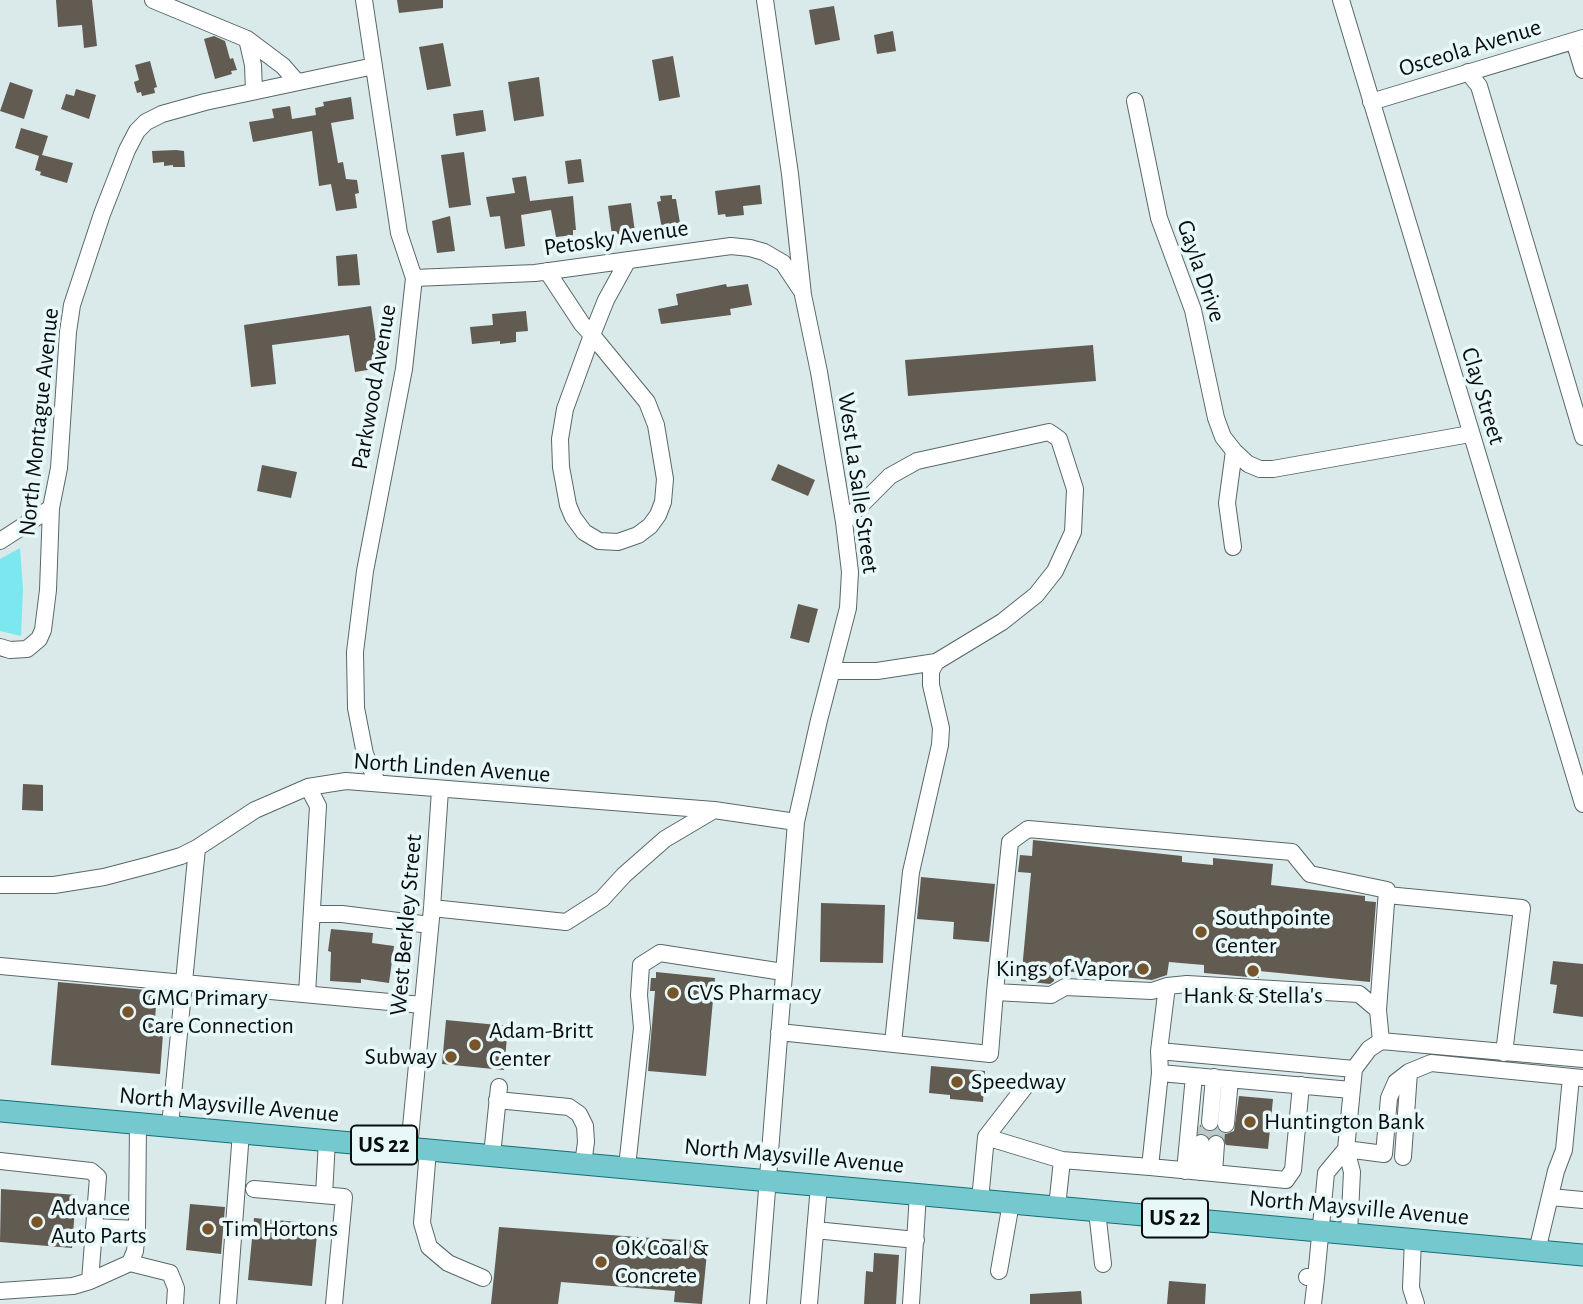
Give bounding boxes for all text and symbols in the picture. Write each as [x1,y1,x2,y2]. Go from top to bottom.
street label: Osceola Avenue [1395,13,1545,83]
street label: Petosky Avenue [542,214,690,262]
street label: Gayla Drive [1170,216,1232,326]
street label: Parkwood Avenue [345,302,403,472]
street label: North Montague Avenue [13,306,65,538]
street label: Clay Street [1455,344,1511,448]
street label: West La Salle Street [831,391,885,575]
street label: North Linden Avenue [353,747,551,789]
street label: West Berkley Street [384,833,428,1017]
place label: Southpointe Center [1215,904,1331,960]
marker: Southpointe Center [1193,924,1209,940]
place label: Kings of Vapor [996,955,1129,983]
marker: Kings of Vapor [1135,961,1151,977]
marker: Hank & Stella's [1245,963,1261,979]
place label: CVS Pharmacy [687,979,821,1007]
place label: Hank & Stella's [1183,982,1323,1010]
place label: GMG Primary Care Connection [142,984,294,1040]
marker: CVS Pharmacy [665,985,681,1001]
marker: GMG Primary Care Connection [120,1004,136,1020]
place label: Adam-Britt Center [489,1017,593,1073]
marker: Adam-Britt Center [467,1037,483,1053]
place label: Subway [365,1043,437,1071]
marker: Subway [443,1049,459,1065]
place label: Speedway [971,1068,1066,1096]
marker: Speedway [949,1074,965,1090]
street label: North Maysville Avenue [118,1081,340,1129]
place label: Huntington Bank [1264,1108,1424,1136]
marker: Huntington Bank [1242,1114,1258,1130]
road number: US 22 [351,1126,417,1164]
street label: North Maysville Avenue [683,1132,905,1180]
street label: North Maysville Avenue [1248,1184,1470,1232]
place label: Advance Auto Parts [51,1194,147,1250]
road number: US 22 [1142,1198,1208,1238]
marker: Advance Auto Parts [29,1214,45,1230]
place label: Tim Hortons [222,1215,338,1243]
marker: Tim Hortons [200,1221,216,1237]
place label: OK Coal & Concrete [615,1234,709,1290]
marker: OK Coal & Concrete [593,1254,609,1270]

